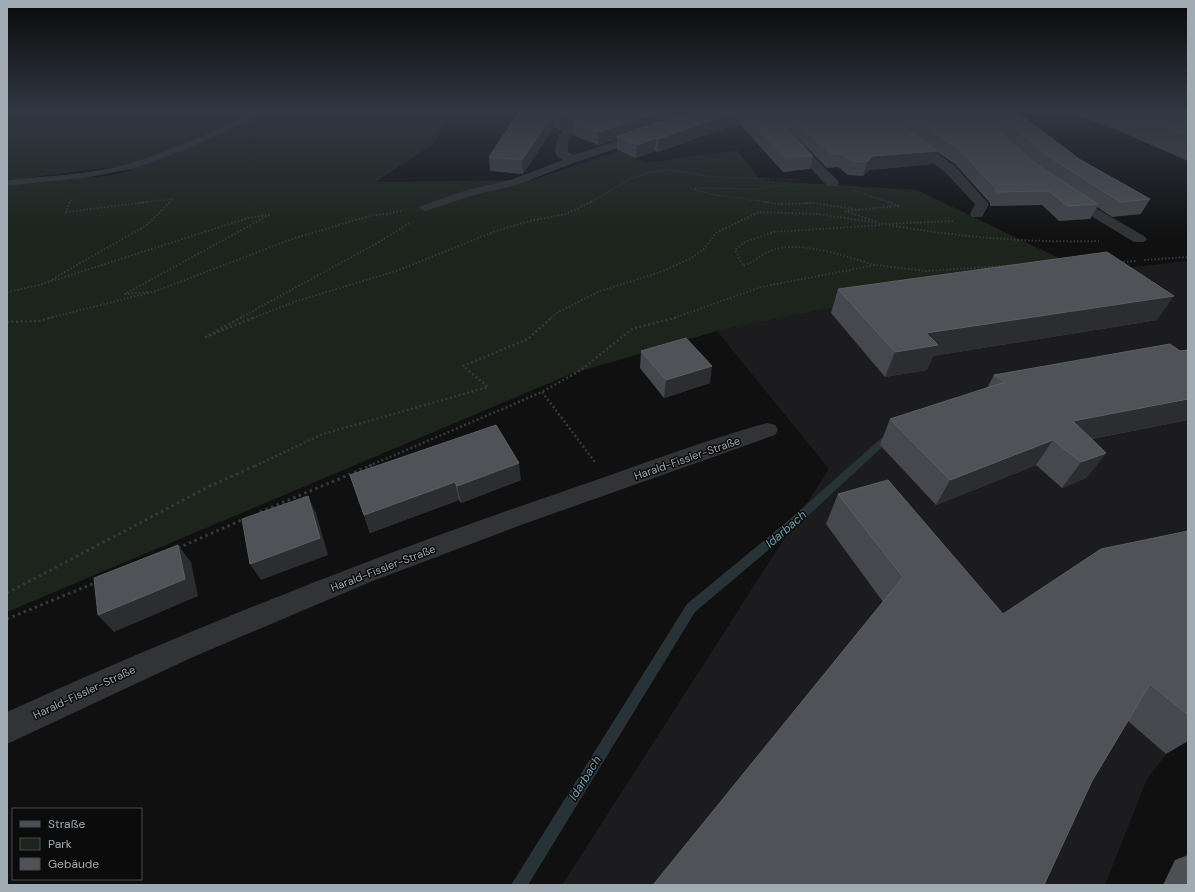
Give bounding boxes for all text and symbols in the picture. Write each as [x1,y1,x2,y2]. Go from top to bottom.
street label: Harald-Fissler-Straße [632,433,742,483]
water label: Idarbach [762,507,810,551]
street label: Harald-Fissler-Straße [329,542,437,594]
street label: Harald-Fissler-Straße [31,662,137,722]
water label: Idarbach [565,753,605,803]
legend [12,808,142,880]
text: Straße [48,816,85,832]
text: Park [48,836,72,852]
text: Gebäude [48,856,99,872]

